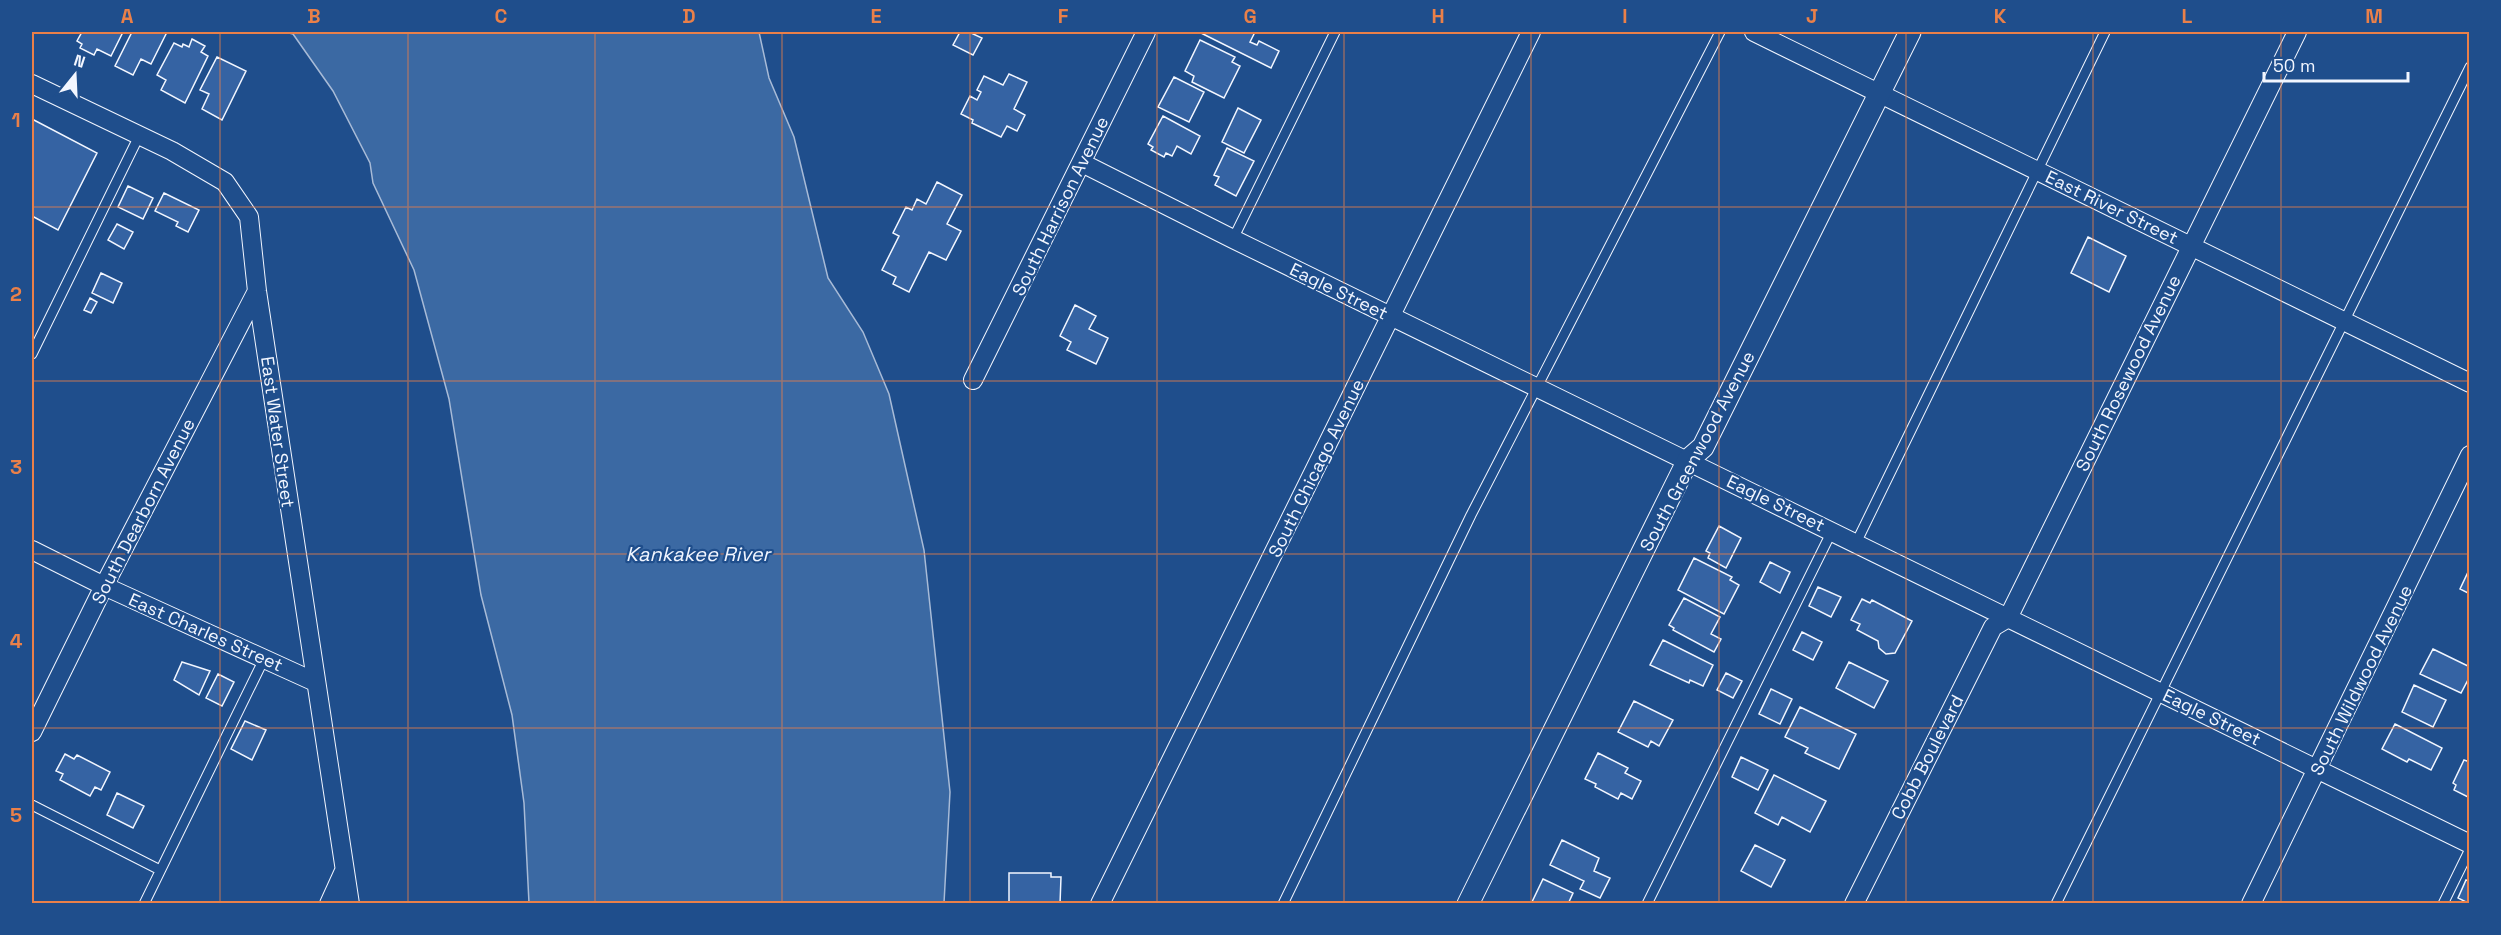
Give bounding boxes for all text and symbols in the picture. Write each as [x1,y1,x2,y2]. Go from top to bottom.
text: A [121,3,134,29]
text: B [307,3,321,29]
text: C [495,3,508,29]
text: D [682,3,696,29]
text: E [870,3,882,29]
text: F [1058,3,1069,29]
text: G [1243,3,1257,29]
text: H [1431,3,1445,29]
text: I [1622,3,1628,29]
text: J [1806,3,1818,29]
text: K [1994,3,2007,29]
text: L [2182,3,2193,29]
text: M [2365,3,2383,29]
north arrow [45,45,105,105]
scale bar [2264,45,2408,83]
text: N [71,50,88,73]
text: 50 m [2273,54,2315,77]
text: 1 [11,107,21,133]
street label: South Harrison Avenue [1007,112,1113,300]
street label: East River Street [2042,165,2182,249]
street label: Eagle Street [1286,257,1392,325]
street label: South Rosewood Avenue [2070,271,2186,475]
text: 2 [10,281,22,307]
street label: South Greenwood Avenue [1634,347,1760,555]
street label: East Water Street [256,355,300,509]
street label: South Chicago Avenue [1263,375,1369,561]
street label: South Dearborn Avenue [86,414,200,608]
text: 3 [10,454,22,480]
street label: Eagle Street [1723,469,1829,537]
water label: Kankakee River [626,541,773,567]
street label: South Wildwood Avenue [2305,581,2417,779]
street label: East Charles Street [125,588,287,676]
text: 4 [10,628,23,654]
street label: Eagle Street [2159,683,2265,751]
street label: Cobb Boulevard [1886,691,1968,823]
text: 5 [10,802,22,828]

